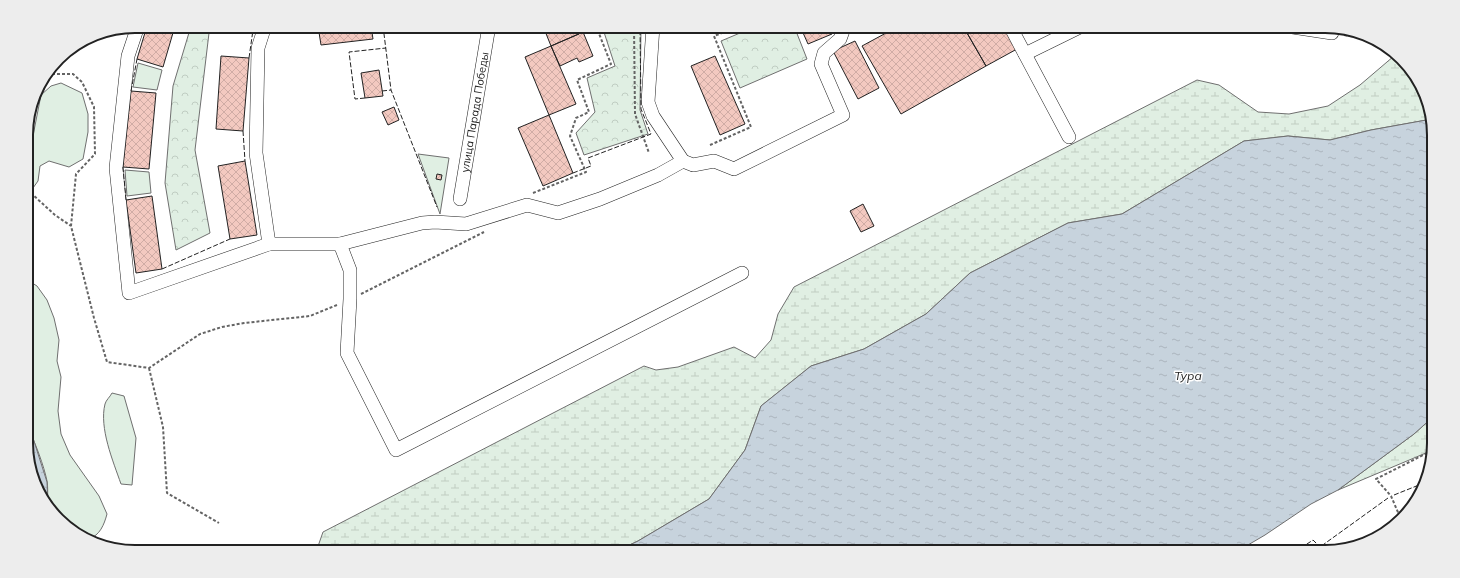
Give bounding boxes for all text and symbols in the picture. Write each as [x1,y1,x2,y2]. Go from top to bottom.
street label: улица Парада Победы [458,51,492,174]
water label: Тура [1174,368,1202,383]

